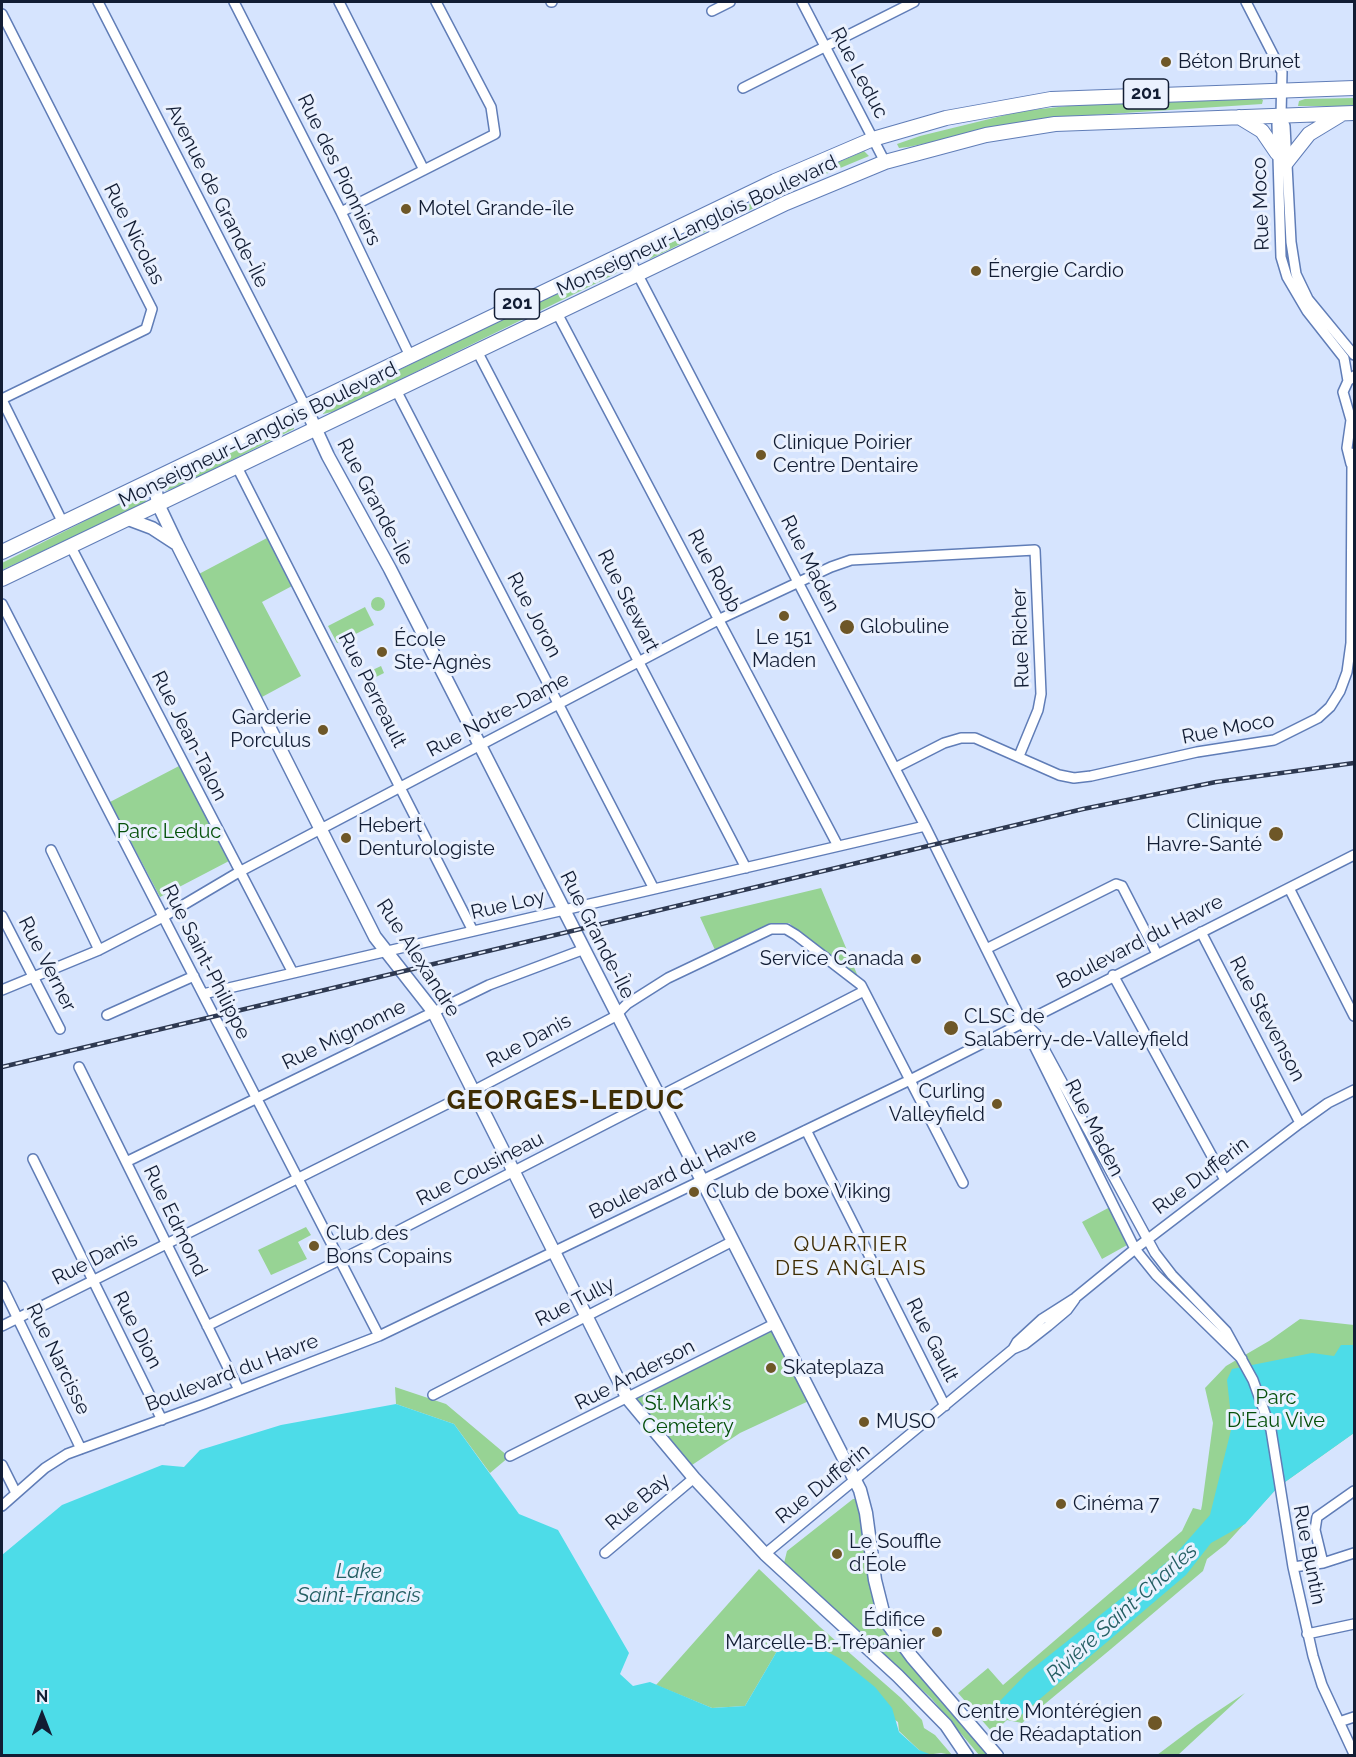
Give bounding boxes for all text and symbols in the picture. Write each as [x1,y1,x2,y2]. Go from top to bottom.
street label: Rue Leduc [825,23,893,123]
place label: Béton Brunet [1178,50,1300,74]
marker: Béton Brunet [1159,55,1173,69]
road number: 201 [1124,79,1168,109]
street label: Rue des Pionniers [292,90,386,250]
street label: Avenue de Grande-Île [160,100,274,292]
street label: Monseigneur-Langlois Boulevard [553,150,841,302]
street label: Rue Moco [1247,157,1275,251]
street label: Rue Nicolas [98,179,170,289]
place label: Motel Grande-île [418,197,574,221]
marker: Motel Grande-île [399,202,413,216]
place label: Énergie Cardio [988,259,1124,283]
marker: Énergie Cardio [969,264,983,278]
road number: 201 [494,289,540,319]
street label: Monseigneur-Langlois Boulevard [115,357,401,513]
place label: Clinique Poirier Centre Dentaire [773,431,918,478]
street label: Rue Grande-Île [331,434,419,570]
marker: Clinique Poirier Centre Dentaire [754,448,768,462]
street label: Rue Maden [775,511,845,617]
street label: Rue Robb [682,525,746,617]
street label: Rue Stewart [592,546,664,656]
street label: Rue Joron [502,568,566,662]
street label: Rue Richer [1007,587,1035,689]
marker: Le 151 Maden [777,609,791,623]
place label: Globuline [860,615,949,639]
marker: Globuline [838,618,856,636]
place label: Le 151 Maden [752,626,816,673]
street label: Rue Perreault [333,628,411,752]
place label: École Ste-Agnès [394,628,491,675]
marker: École Ste-Agnès [375,645,389,659]
street label: Rue Jean-Talon [146,667,232,805]
street label: Rue Notre-Dame [423,667,573,763]
place label: Garderie Porculus [230,706,311,753]
street label: Rue Moco [1180,708,1276,750]
marker: Garderie Porculus [316,723,330,737]
place label: Clinique Havre-Santé [1146,810,1262,857]
place label: Hebert Denturologiste [358,814,495,861]
park label: Parc Leduc [117,820,221,844]
marker: Clinique Havre-Santé [1267,825,1285,843]
marker: Hebert Denturologiste [339,831,353,845]
street label: Rue Grande-Île [554,867,640,1003]
street label: Rue Saint-Philippe [157,881,255,1043]
street label: Rue Loy [469,885,547,925]
street label: Boulevard du Havre [1053,890,1227,994]
street label: Rue Alexandre [371,895,465,1021]
street label: Rue Verner [13,913,81,1015]
place label: Service Canada [760,947,904,971]
marker: Service Canada [909,952,923,966]
street label: Rue Stevenson [1224,952,1310,1086]
street label: Rue Mignonne [278,995,410,1075]
place label: CLSC de Salaberry-de-Valleyfield [964,1005,1189,1052]
street label: Rue Danis [483,1009,575,1073]
marker: CLSC de Salaberry-de-Valleyfield [942,1019,960,1037]
street label: Rue Maden [1059,1075,1129,1181]
place label: Curling Valleyfield [889,1080,985,1127]
district label: GEORGES-LEDUC [447,1085,685,1117]
marker: Curling Valleyfield [990,1097,1004,1111]
street label: Boulevard du Havre [585,1123,761,1225]
street label: Rue Cousineau [412,1127,548,1211]
street label: Rue Dufferin [1148,1132,1254,1220]
street label: Rue Edmond [138,1162,212,1280]
place label: Club de boxe Viking [706,1180,891,1204]
marker: Club de boxe Viking [687,1185,701,1199]
place label: Club des Bons Copains [326,1222,452,1269]
street label: Rue Danis [48,1227,142,1291]
district label: QUARTIER DES ANGLAIS [775,1232,927,1282]
marker: Club des Bons Copains [307,1239,321,1253]
street label: Rue Tully [531,1272,619,1332]
street label: Rue Dion [107,1287,167,1373]
street label: Rue Gault [901,1294,963,1386]
street label: Rue Narcisse [21,1299,95,1419]
street label: Boulevard du Havre [142,1329,322,1417]
street label: Rue Anderson [571,1335,699,1415]
place label: Skateplaza [783,1356,884,1380]
marker: Skateplaza [764,1361,778,1375]
park label: Parc D'Eau Vive [1227,1386,1325,1433]
park label: St. Mark's Cemetery [642,1392,734,1439]
place label: MUSO [876,1410,936,1434]
marker: MUSO [857,1415,871,1429]
street label: Rue Dufferin [771,1439,875,1529]
street label: Rue Bay [601,1468,675,1536]
place label: Cinéma 7 [1073,1492,1160,1516]
marker: Cinéma 7 [1054,1497,1068,1511]
street label: Rue Buntin [1288,1503,1330,1607]
place label: Le Souffle d'Éole [849,1530,941,1577]
water label: Rivière Saint-Charles [1041,1538,1203,1688]
marker: Le Souffle d'Éole [830,1547,844,1561]
water label: Lake Saint-Francis [297,1559,421,1609]
place label: Édifice Marcelle-B.-Trépanier [725,1608,925,1655]
marker: Édifice Marcelle-B.-Trépanier [930,1625,944,1639]
north arrow [12,1685,72,1745]
text: N [36,1687,48,1706]
place label: Centre Montérégien de Réadaptation [957,1700,1142,1747]
marker: Centre Montérégien de Réadaptation [1146,1714,1164,1732]

